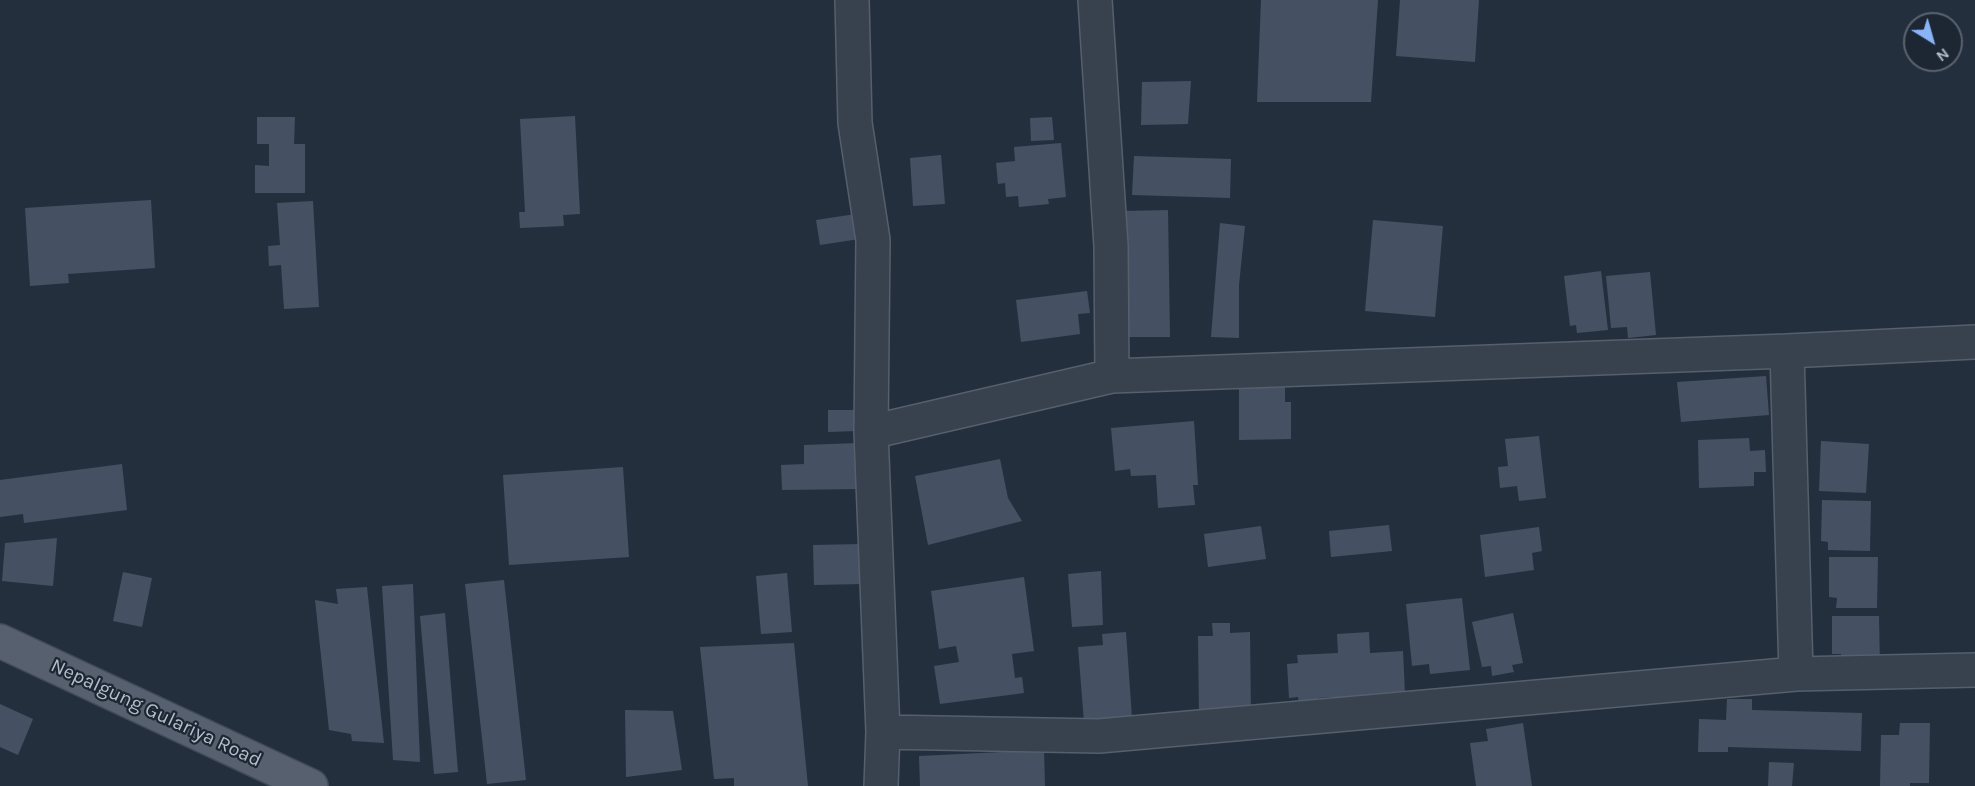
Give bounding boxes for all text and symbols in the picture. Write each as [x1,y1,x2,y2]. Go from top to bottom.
north arrow [1903,12,1963,72]
text: N [1933,44,1953,66]
street label: Nepalgung Gulariya Road [47,654,265,772]

